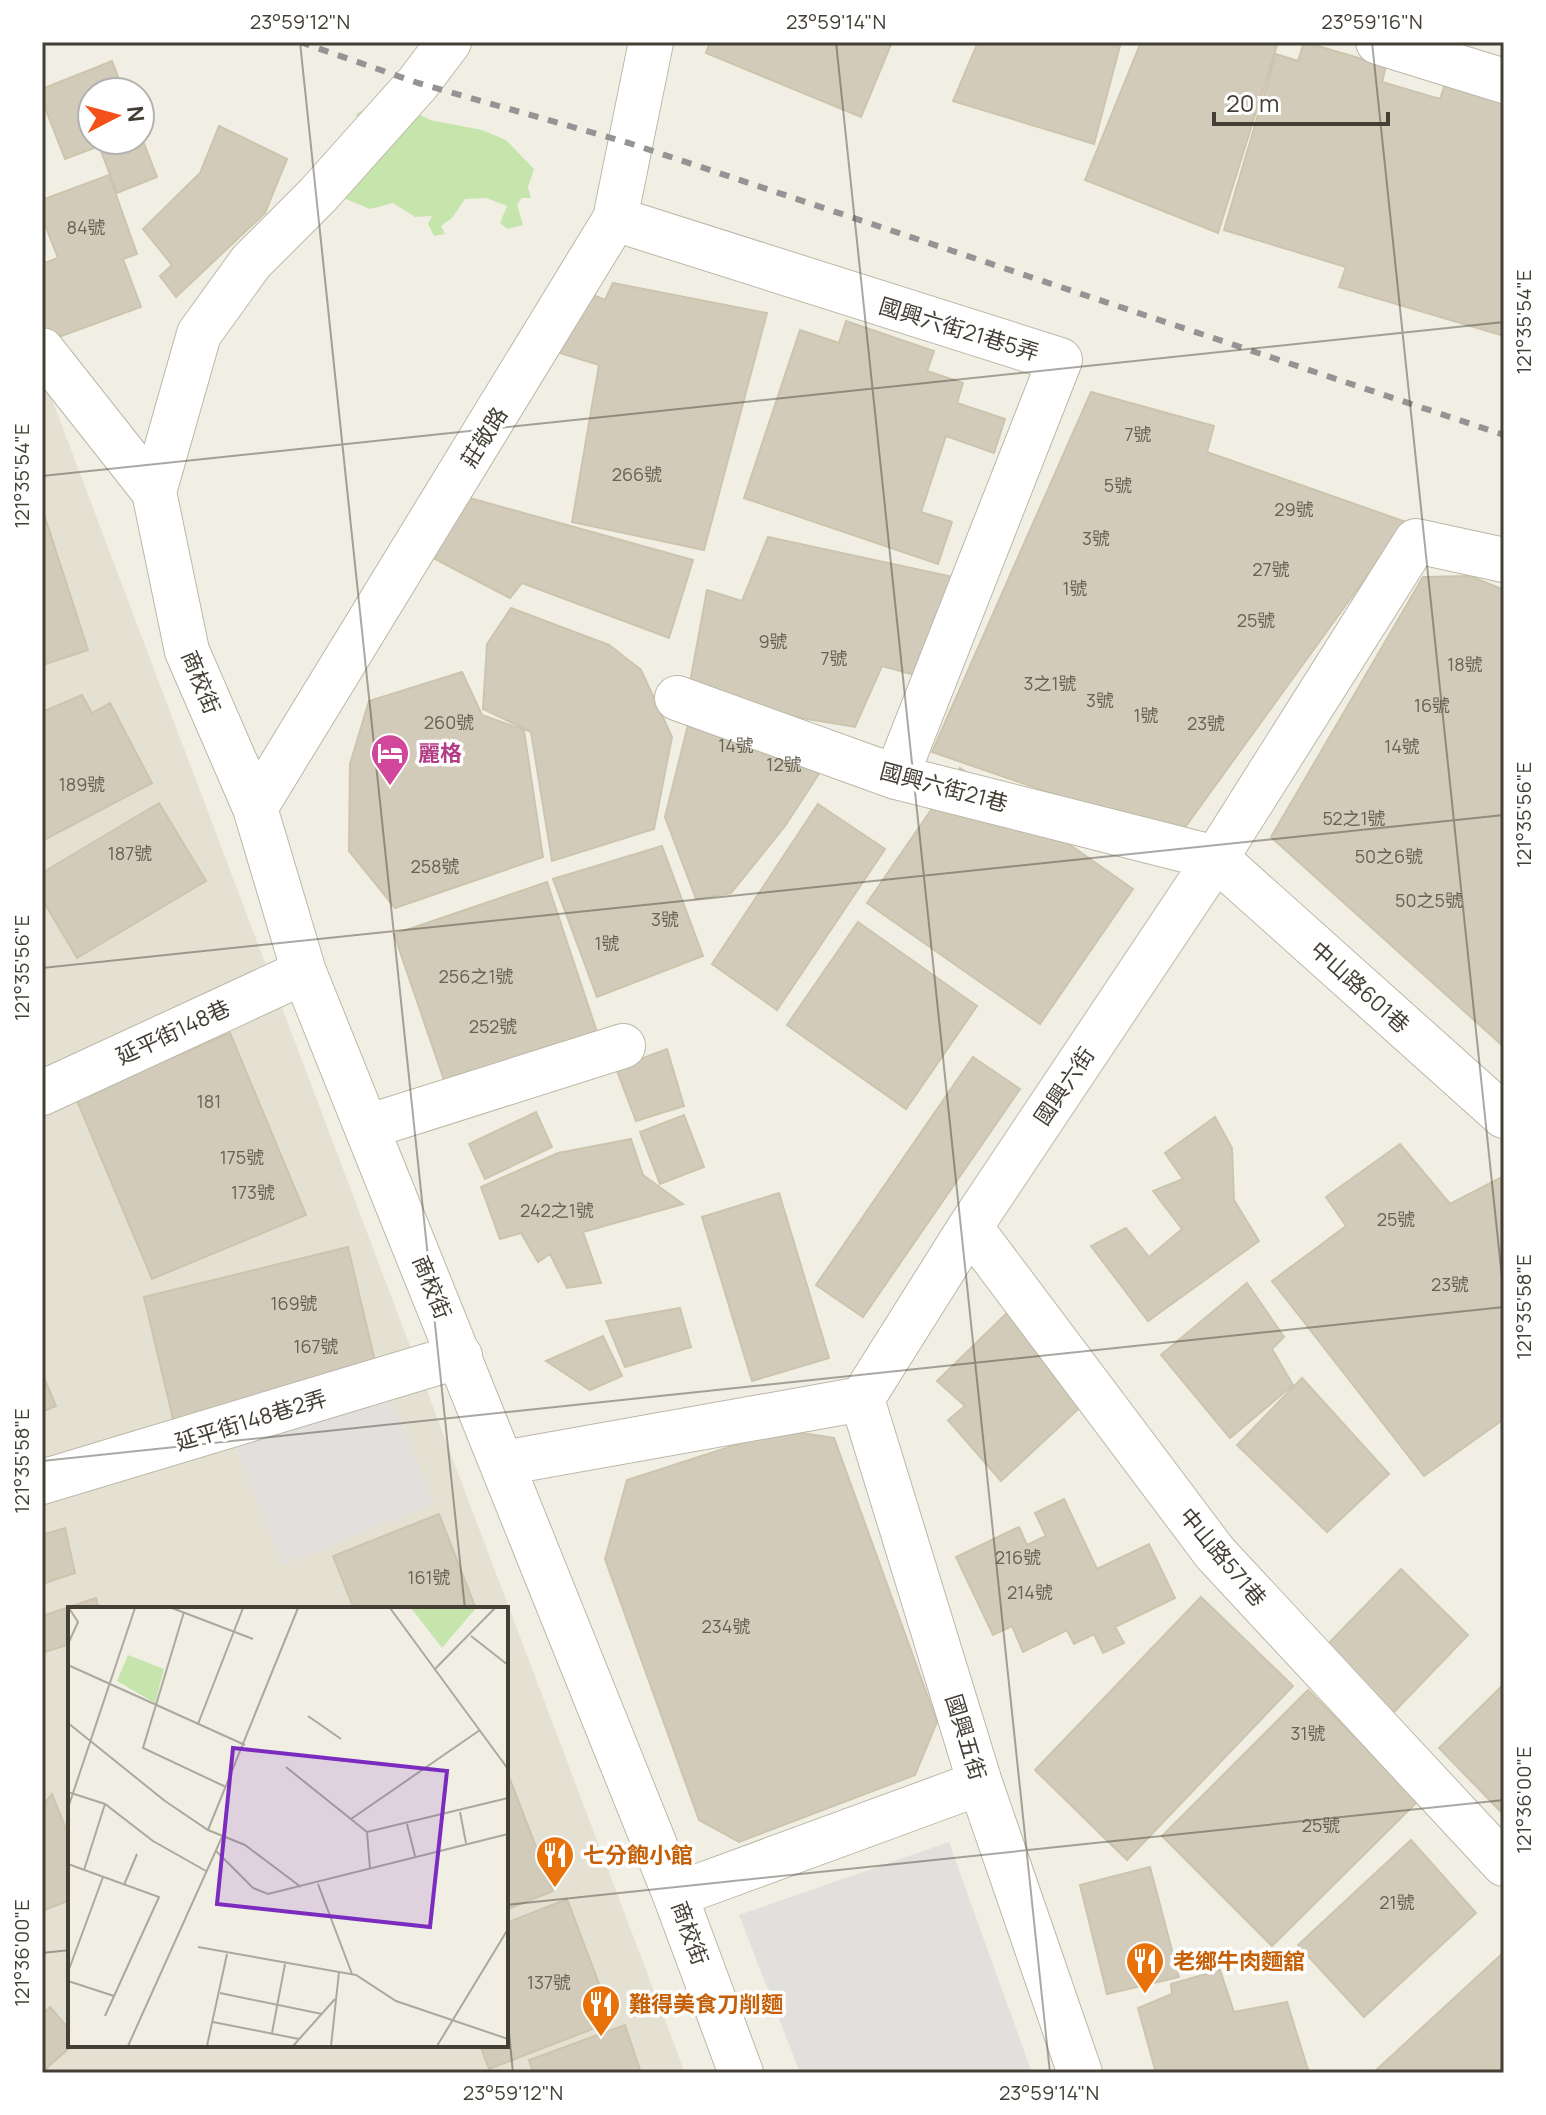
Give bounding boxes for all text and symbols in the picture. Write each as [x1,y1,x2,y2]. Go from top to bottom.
text: 23°59'12"N [250,8,350,35]
text: 23°59'14"N [786,8,886,35]
text: 23°59'16"N [1321,8,1423,35]
north arrow [76,76,156,156]
scale bar [1214,76,1388,126]
text: 20 m [1226,86,1279,119]
text: N [120,104,152,123]
house number: 84號 [66,215,106,239]
text: 121°35'54"E [1510,270,1537,374]
street label: 國興六街21巷5弄 [875,290,1043,368]
street label: 莊敬路 [454,401,514,473]
house number: 7號 [1124,422,1152,446]
text: 121°35'54"E [8,424,35,528]
house number: 266號 [612,462,662,486]
house number: 5號 [1104,473,1132,497]
house number: 29號 [1274,497,1314,521]
house number: 3號 [1082,526,1110,550]
house number: 27號 [1252,557,1290,581]
house number: 1號 [1062,576,1088,600]
house number: 25號 [1237,608,1275,632]
house number: 9號 [758,629,788,653]
street label: 商校街 [175,646,227,718]
house number: 7號 [820,646,848,670]
house number: 18號 [1447,652,1483,676]
house number: 3之1號 [1024,671,1076,695]
house number: 3號 [1086,688,1114,712]
house number: 16號 [1414,693,1450,717]
house number: 1號 [1133,703,1159,727]
house number: 260號 [424,710,474,734]
house number: 23號 [1187,711,1225,735]
hotel icon: 麗格 [369,732,411,787]
house number: 14號 [718,733,754,757]
house number: 14號 [1384,734,1420,758]
place label: 麗格 [418,738,462,768]
house number: 12號 [766,752,802,776]
street label: 國興六街21巷 [877,756,1011,818]
text: 121°35'56"E [1510,762,1537,868]
house number: 189號 [59,772,105,796]
house number: 52之1號 [1322,806,1386,830]
house number: 187號 [108,841,152,865]
house number: 50之6號 [1355,844,1423,868]
house number: 258號 [410,854,460,878]
house number: 50之5號 [1395,888,1463,912]
house number: 3號 [651,907,679,931]
text: 121°35'56"E [8,915,35,1021]
house number: 1號 [594,931,620,955]
street label: 中山路601巷 [1304,934,1416,1040]
house number: 256之1號 [439,964,513,988]
street label: 延平街148巷 [111,993,235,1071]
house number: 252號 [469,1014,517,1038]
street label: 國興六街 [1027,1041,1101,1131]
house number: 181 [197,1089,221,1113]
house number: 175號 [220,1145,264,1169]
house number: 173號 [231,1180,275,1204]
house number: 242之1號 [520,1198,594,1222]
house number: 25號 [1377,1207,1415,1231]
street label: 商校街 [406,1251,458,1323]
text: 121°35'58"E [1510,1254,1537,1360]
house number: 23號 [1431,1272,1469,1296]
house number: 169號 [270,1291,318,1315]
house number: 167號 [293,1334,339,1358]
street label: 延平街148巷2弄 [172,1383,330,1457]
text: 121°35'58"E [8,1408,35,1514]
street label: 中山路571巷 [1173,1501,1273,1613]
house number: 216號 [995,1545,1041,1569]
house number: 161號 [408,1565,450,1589]
house number: 214號 [1007,1580,1053,1604]
inset map [68,1607,508,2047]
house number: 234號 [702,1614,750,1638]
street label: 國興五街 [939,1691,993,1783]
house number: 31號 [1291,1721,1325,1745]
text: 121°36'00"E [1510,1746,1537,1854]
house number: 25號 [1302,1813,1340,1837]
restaurant icon: 七分飽小館 [534,1834,576,1889]
place label: 七分飽小館 [583,1840,693,1870]
house number: 21號 [1379,1890,1415,1914]
street label: 商校街 [665,1897,715,1969]
text: 121°36'00"E [8,1899,35,2007]
restaurant icon: 老鄉牛肉麵舘 [1124,1940,1166,1995]
place label: 老鄉牛肉麵舘 [1173,1946,1305,1976]
house number: 137號 [527,1970,571,1994]
restaurant icon: 難得美食刀削麵 [580,1983,622,2038]
place label: 難得美食刀削麵 [629,1989,783,2019]
text: 23°59'12"N [463,2079,563,2106]
text: 23°59'14"N [999,2079,1099,2106]

